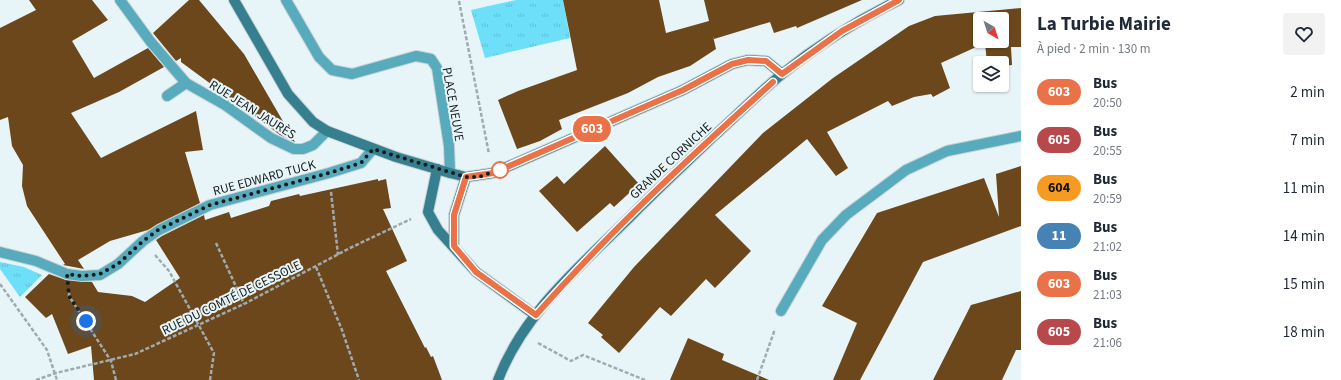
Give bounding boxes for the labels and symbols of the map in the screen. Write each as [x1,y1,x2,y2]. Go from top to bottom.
north arrow [973,12,1009,48]
street label: PLACE NEUVE [438,66,468,143]
street label: RUE JEAN JAURÈS [206,76,299,144]
line badge: 603 [569,116,615,142]
street label: GRANDE CORNICHE [626,118,716,203]
street label: RUE EDWARD TUCK [211,155,318,200]
unlabelled marker [491,161,509,179]
street label: RUE DU COMTÉ DE CESSOLE [159,256,304,340]
your location [76,311,96,331]

